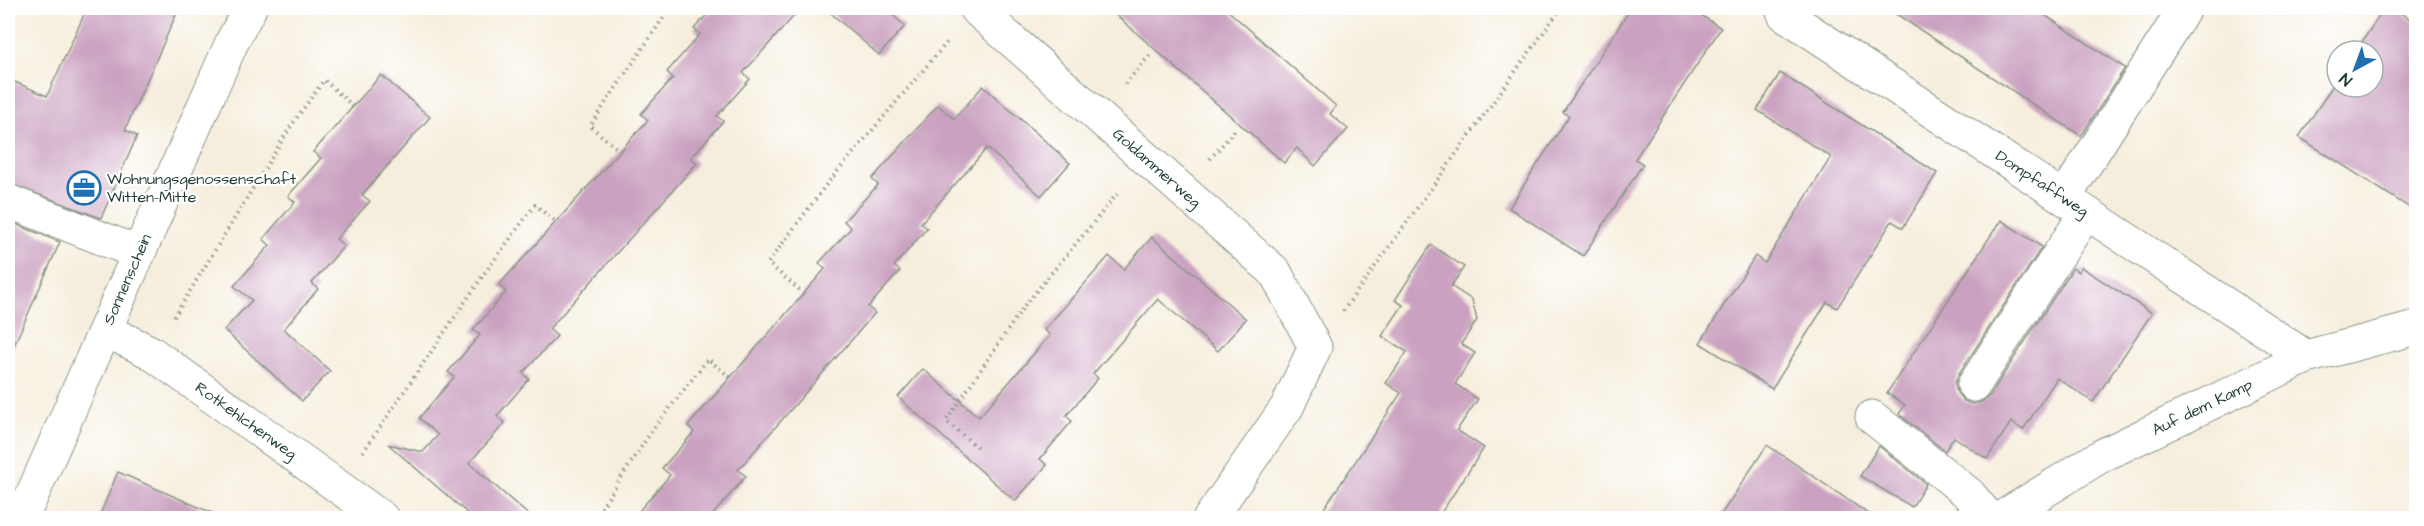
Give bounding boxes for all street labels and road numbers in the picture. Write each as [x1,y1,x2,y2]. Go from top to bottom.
street label: Goldammerweg [1108,123,1206,214]
street label: Dompfaffweg [1991,145,2093,223]
street label: Sonnenschein [98,230,157,328]
street label: Auf dem Kamp [2148,373,2256,441]
street label: Rotkehlchenweg [191,377,301,465]

